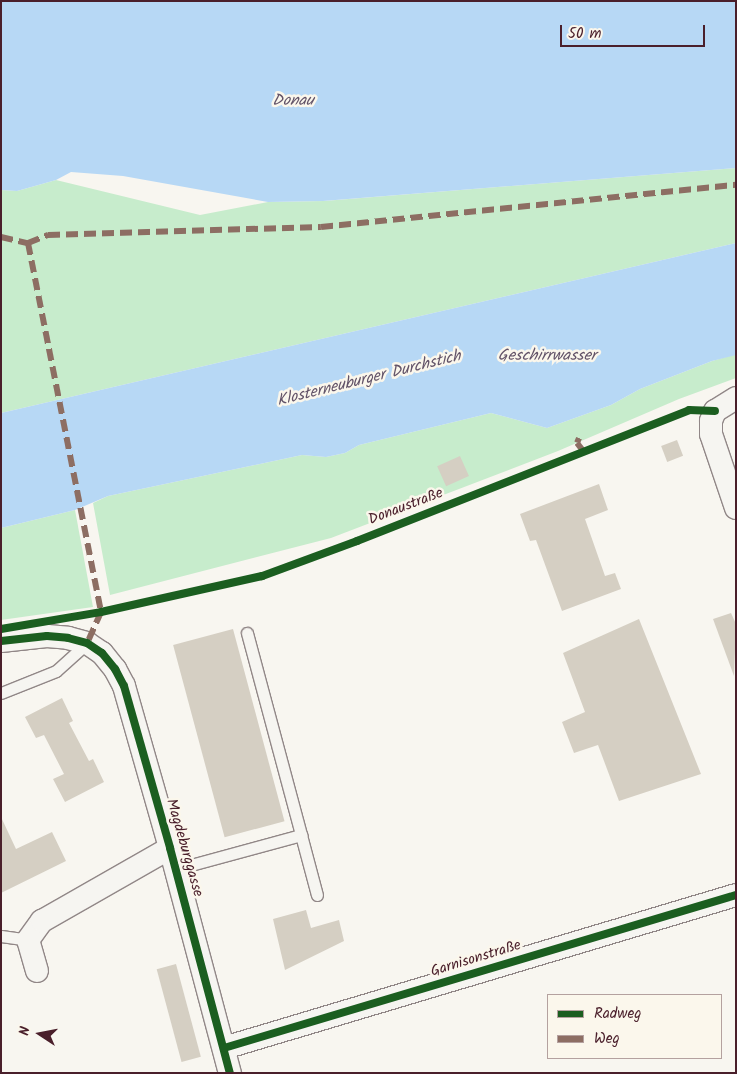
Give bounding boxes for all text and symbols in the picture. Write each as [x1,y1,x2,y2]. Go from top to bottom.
scale bar [562,15,707,47]
text: 50 m [568,22,602,46]
water label: Donau [272,91,314,111]
water label: Geschirrwasser [498,346,596,366]
water label: Klosterneuburger Durchstich [275,347,463,411]
street label: Donaustraße [366,485,446,529]
street label: Magdeburggasse [161,797,207,899]
street label: Garnisonstraße [429,937,523,981]
legend [547,994,722,1059]
text: Radweg [594,1002,641,1026]
north arrow [15,1009,65,1059]
text: N [14,1025,37,1038]
text: Weg [594,1027,620,1051]

